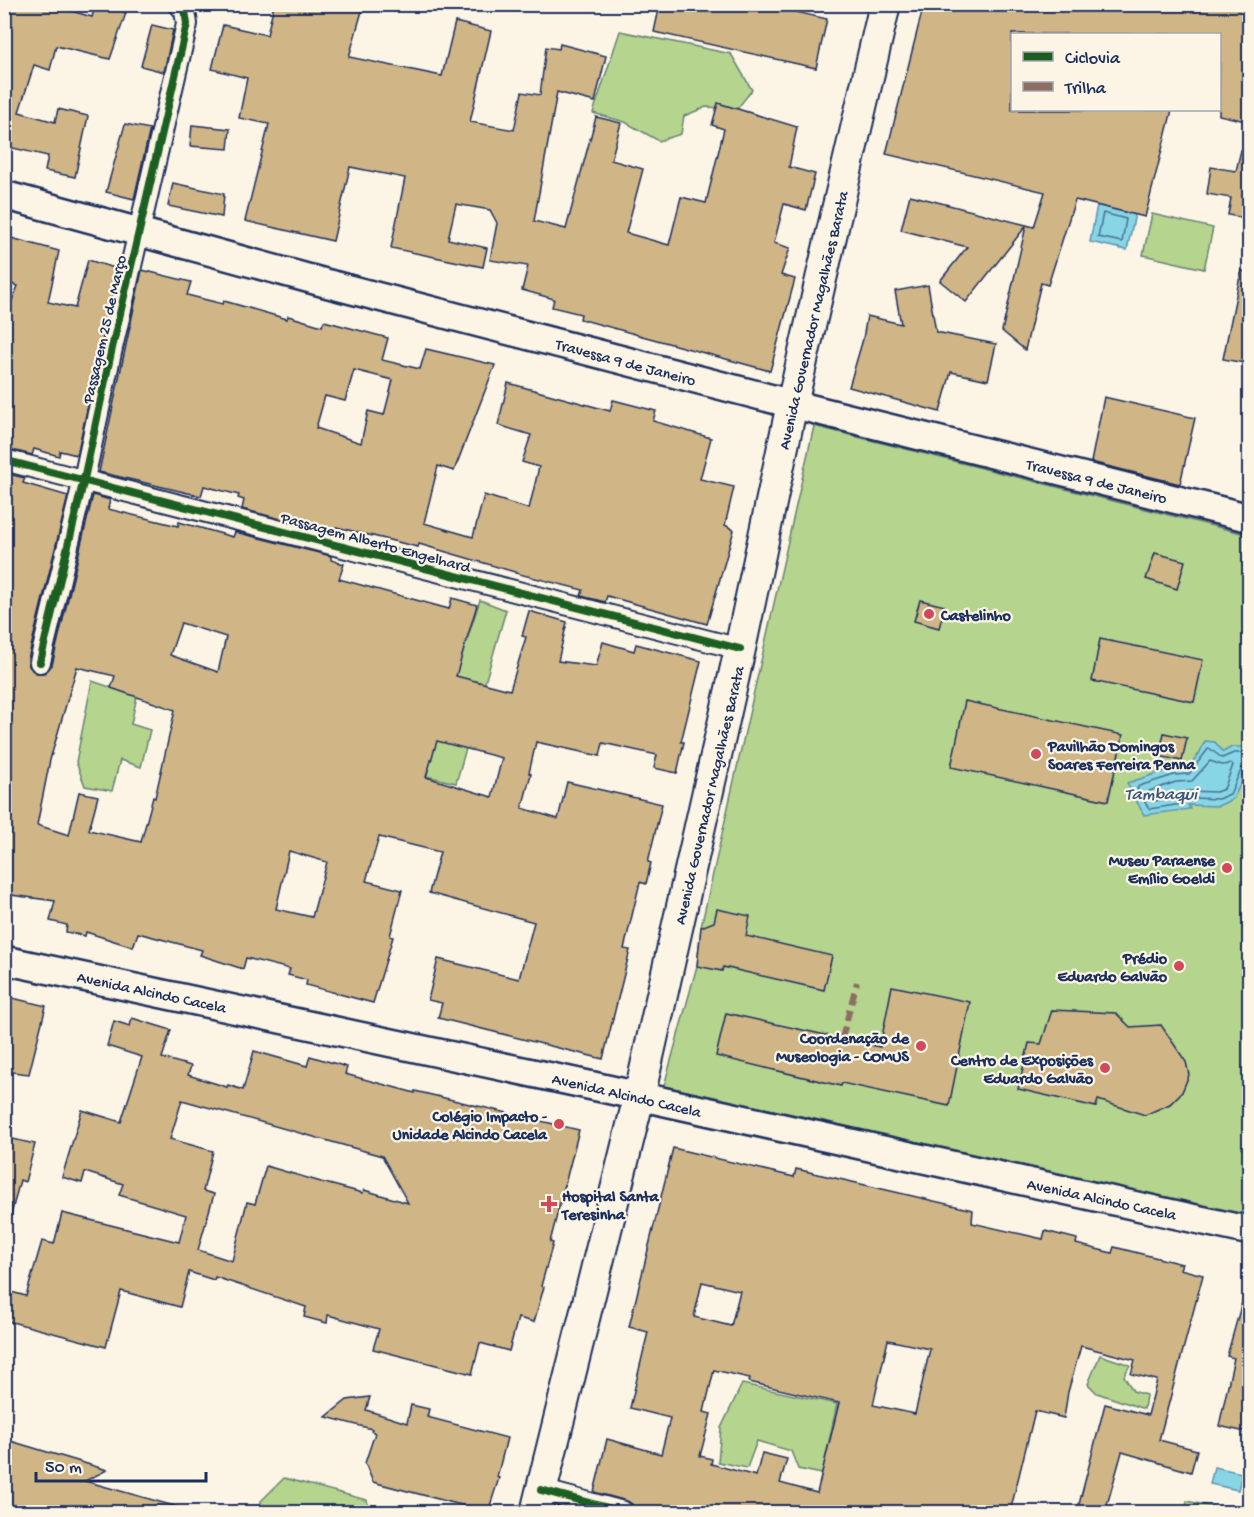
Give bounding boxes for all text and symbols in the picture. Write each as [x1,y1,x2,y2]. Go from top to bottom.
legend [1011,33,1221,111]
text: Ciclovia [1065,49,1121,70]
text: Trilha [1064,79,1107,100]
street label: Avenida Governador Magalhães Barata [776,189,855,452]
street label: Passagem 25 de Março [80,254,133,407]
street label: Travessa 9 de Janeiro [552,336,697,392]
street label: Travessa 9 de Janeiro [1023,456,1168,510]
street label: Passagem Alberto Engelhard [277,510,474,579]
marker: Castelinho [922,607,936,621]
place label: Castelinho [940,608,1011,627]
street label: Avenida Governador Magalhães Barata [672,664,751,927]
place label: Pavilhão Domingos Soares Ferreira Penna [1047,739,1196,776]
marker: Pavilhão Domingos Soares Ferreira Penna [1029,747,1043,761]
water label: Tambaqui [1125,785,1199,806]
place label: Museu Paraense Emílio Goeldi [1109,853,1216,890]
marker: Museu Paraense Emílio Goeldi [1220,861,1234,875]
place label: Prédio Eduardo Galvão [1057,951,1168,988]
marker: Prédio Eduardo Galvão [1172,959,1186,973]
street label: Avenida Alcindo Cacela [75,969,229,1020]
place label: Coordenação de Museologia - COMUS [776,1031,910,1068]
marker: Coordenação de Museologia - COMUS [914,1039,928,1053]
place label: Centro de Exposições Eduardo Galvão [950,1053,1094,1090]
marker: Centro de Exposições Eduardo Galvão [1098,1061,1112,1075]
street label: Avenida Alcindo Cacela [550,1071,704,1124]
place label: Colégio Impacto - Unidade Alcindo Cacela [392,1109,548,1146]
marker: Colégio Impacto - Unidade Alcindo Cacela [552,1117,566,1131]
street label: Avenida Alcindo Cacela [1025,1176,1179,1227]
place label: Hospital Santa Teresinha [560,1189,660,1226]
marker: Hospital Santa Teresinha [540,1195,558,1213]
scale bar [36,1445,206,1483]
text: 50 m [45,1458,82,1479]

